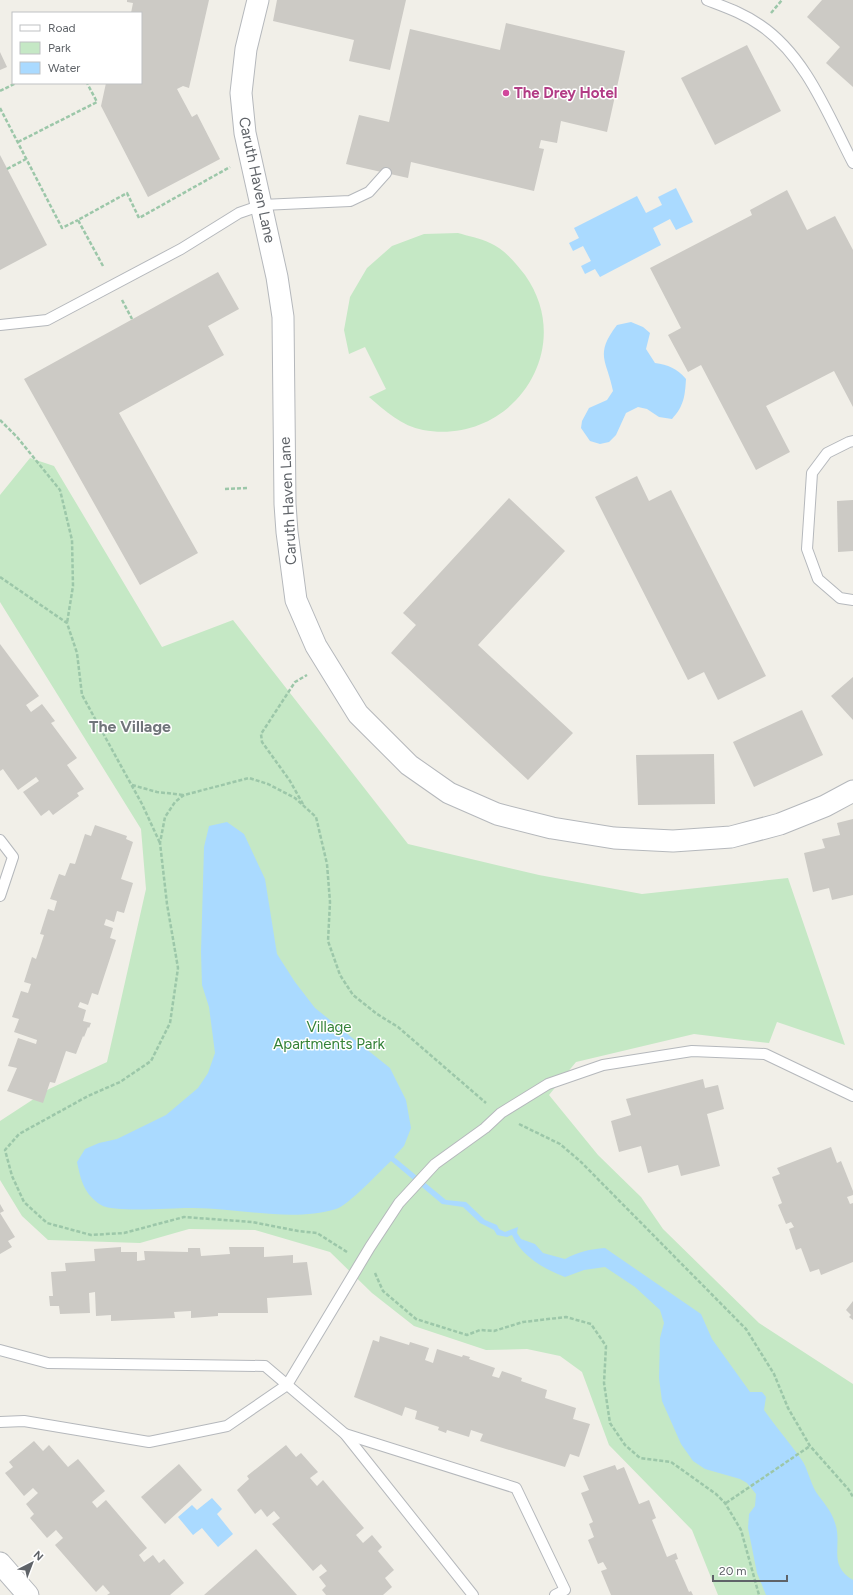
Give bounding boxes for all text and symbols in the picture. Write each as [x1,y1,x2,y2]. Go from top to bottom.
legend [12,12,142,84]
text: Road [48,21,76,35]
text: Park [48,41,71,55]
text: Water [48,61,80,75]
place label: The Drey Hotel [514,84,617,102]
marker: The Drey Hotel [501,88,511,98]
street label: Caruth Haven Lane [235,115,279,245]
street label: Caruth Haven Lane [276,436,300,566]
district label: The Village [89,717,171,736]
park label: Village Apartments Park [273,1018,386,1053]
north arrow [12,1543,52,1583]
text: N [31,1548,46,1564]
scale bar [713,1557,787,1583]
text: 20 m [719,1564,747,1578]

